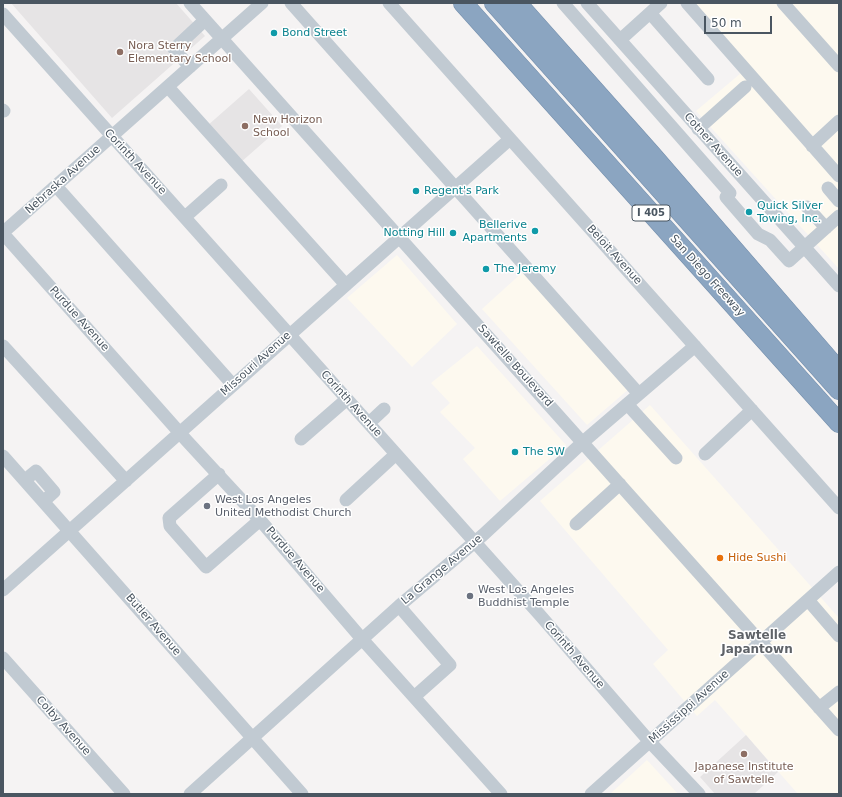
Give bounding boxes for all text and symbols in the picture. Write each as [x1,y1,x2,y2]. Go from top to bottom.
scale bar [706,8,774,34]
text: 50 m [711,16,742,30]
place label: Bond Street [282,26,347,40]
marker: Bond Street [269,28,279,38]
place label: Nora Sterry Elementary School [128,39,231,65]
marker: Nora Sterry Elementary School [115,47,125,57]
street label: Cotner Avenue [681,110,745,180]
place label: New Horizon School [253,113,323,139]
marker: New Horizon School [240,121,250,131]
street label: Corinth Avenue [101,127,169,197]
street label: Nebraska Avenue [23,143,103,217]
place label: Regent's Park [424,184,499,198]
marker: Regent's Park [411,186,421,196]
place label: Quick Silver Towing, Inc. [757,199,822,225]
road number: I 405 [632,205,670,221]
marker: Quick Silver Towing, Inc. [744,207,754,217]
place label: Bellerive Apartments [462,218,527,244]
street label: Beloit Avenue [584,222,644,288]
place label: Notting Hill [383,226,445,240]
marker: Bellerive Apartments [530,226,540,236]
marker: Notting Hill [448,228,458,238]
street label: San Diego Freeway [667,232,747,320]
place label: The Jeremy [494,262,556,276]
marker: The Jeremy [481,264,491,274]
street label: Purdue Avenue [46,284,112,354]
street label: Sawtelle Boulevard [475,322,555,410]
street label: Missouri Avenue [218,329,294,399]
street label: Corinth Avenue [318,368,384,440]
place label: The SW [523,445,565,459]
marker: The SW [510,447,520,457]
place label: West Los Angeles United Methodist Church [215,493,351,519]
marker: West Los Angeles United Methodist Church [202,501,212,511]
street label: Purdue Avenue [263,524,327,596]
street label: La Grange Avenue [399,532,485,608]
place label: Hide Sushi [728,551,786,565]
marker: Hide Sushi [715,553,725,563]
place label: West Los Angeles Buddhist Temple [478,583,574,609]
street label: Butler Avenue [123,591,183,659]
marker: West Los Angeles Buddhist Temple [465,591,475,601]
street label: Corinth Avenue [541,619,607,691]
district label: Sawtelle Japantown [721,629,793,657]
street label: Mississippi Avenue [646,668,732,746]
street label: Colby Avenue [33,694,93,758]
marker: Japanese Institute of Sawtelle [739,749,749,759]
place label: Japanese Institute of Sawtelle [694,760,794,786]

